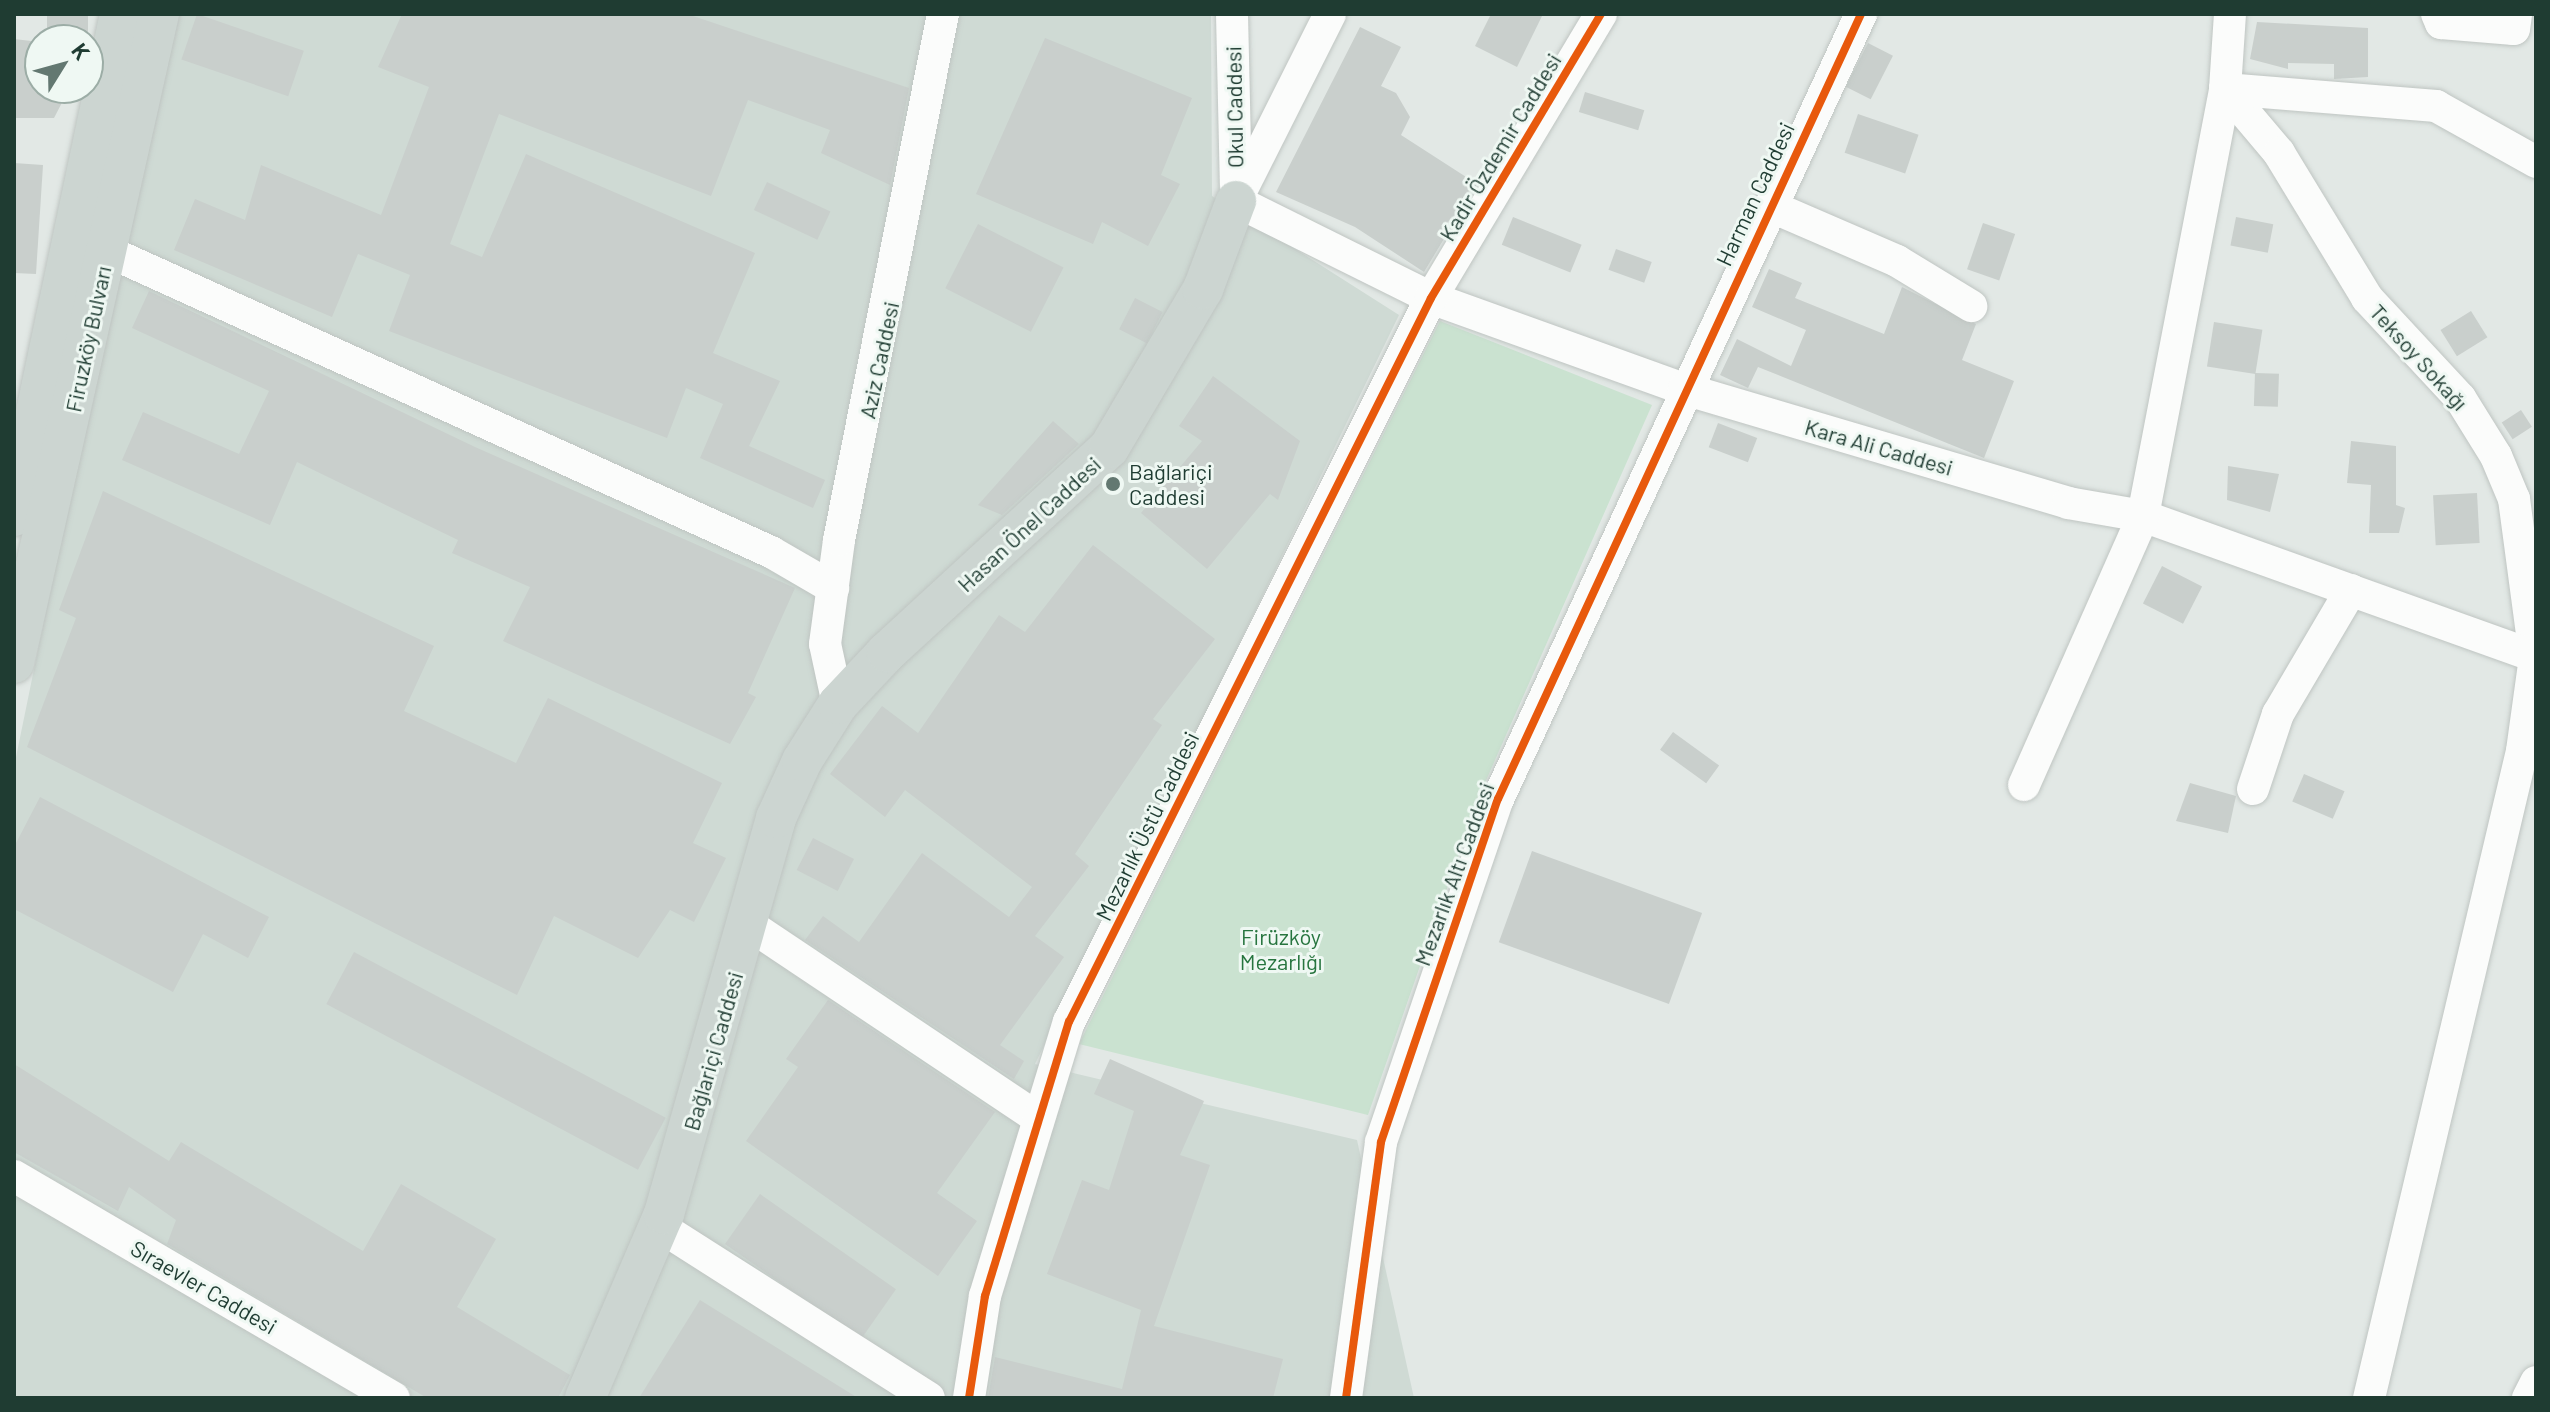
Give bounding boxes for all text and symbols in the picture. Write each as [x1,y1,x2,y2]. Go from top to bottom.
north arrow [24,24,104,104]
text: K [67,37,96,64]
street label: Okul Caddesi [1220,46,1248,168]
street label: Kadir Özdemir Caddesi [1433,48,1567,246]
street label: Harman Caddesi [1710,118,1800,270]
street label: Firuzköy Bulvarı [60,264,116,414]
street label: Aziz Caddesi [854,299,904,421]
street label: Teksoy Sokağı [2364,299,2474,415]
street label: Kara Ali Caddesi [1802,413,1956,481]
street label: Hasan Önel Caddesi [952,451,1106,597]
place label: Bağlariçi Caddesi [1129,458,1213,510]
marker: Bağlariçi Caddesi [1104,475,1122,493]
street label: Mezarlık Üstü Caddesi [1090,727,1204,925]
street label: Mezarlık Altı Caddesi [1409,779,1499,969]
park label: Firüzköy Mezarlığı [1240,923,1322,974]
street label: Bağlariçi Caddesi [678,968,748,1134]
street label: Sıraevler Caddesi [126,1235,282,1339]

